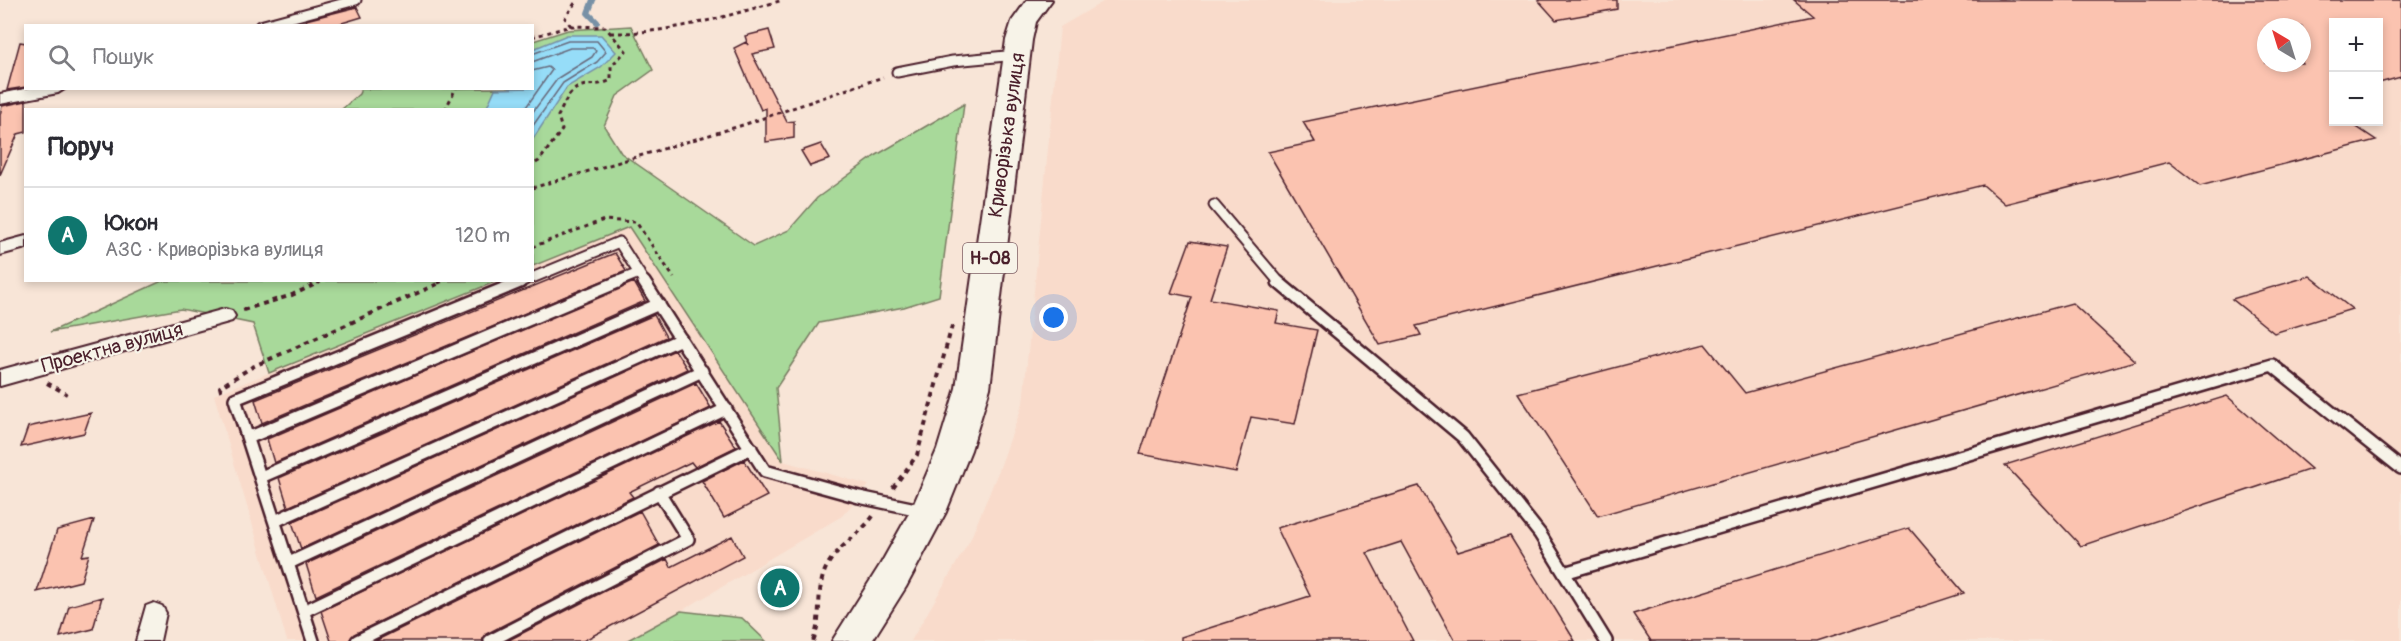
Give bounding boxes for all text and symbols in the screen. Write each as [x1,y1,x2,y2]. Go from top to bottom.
north arrow [2257,18,2311,72]
map controls [2329,18,2383,126]
button: + [2329,18,2383,72]
search box [24,24,534,90]
icon: search [45,41,78,74]
text: Пошук [93,43,154,71]
street label: Криворізька вулиця [983,51,1030,219]
button: − [2329,72,2383,126]
text: Поруч [48,131,114,163]
text: Юкон [105,209,158,237]
text: A [61,223,74,248]
text: 120 m [455,223,510,248]
text: АЗС · Криворізька вулиця [105,237,323,262]
road number: Н-08 [963,243,1017,273]
your location [1039,303,1068,332]
street label: Проектна вулиця [39,317,186,378]
pin: A [760,566,800,610]

